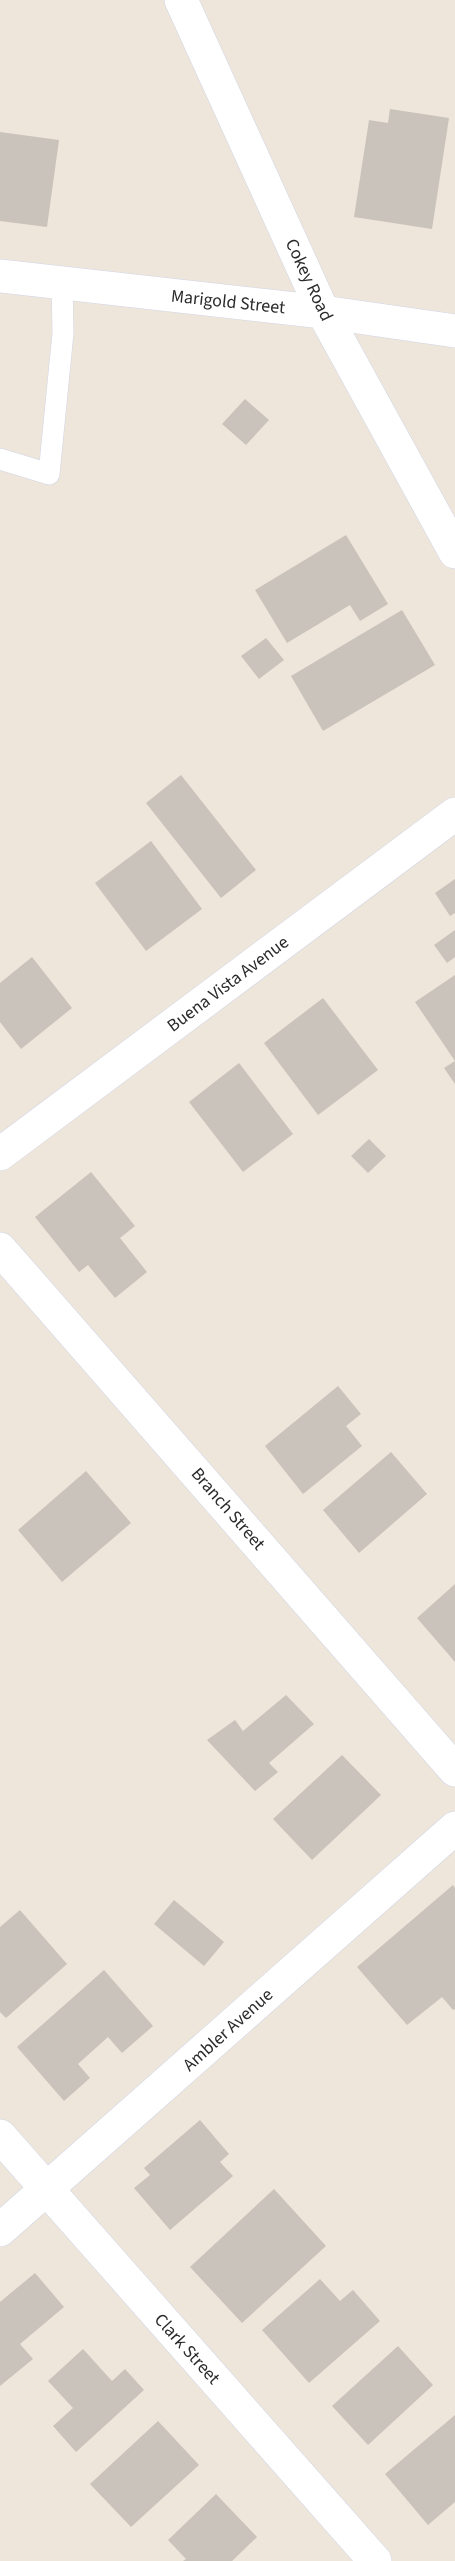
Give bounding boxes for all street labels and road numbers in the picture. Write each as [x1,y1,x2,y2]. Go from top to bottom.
street label: Cokey Road [279,235,339,325]
street label: Marigold Street [170,284,286,320]
street label: Buena Vista Avenue [162,930,294,1038]
street label: Branch Street [185,1462,271,1556]
street label: Ambler Avenue [177,1983,279,2077]
street label: Clark Street [148,2308,226,2390]

